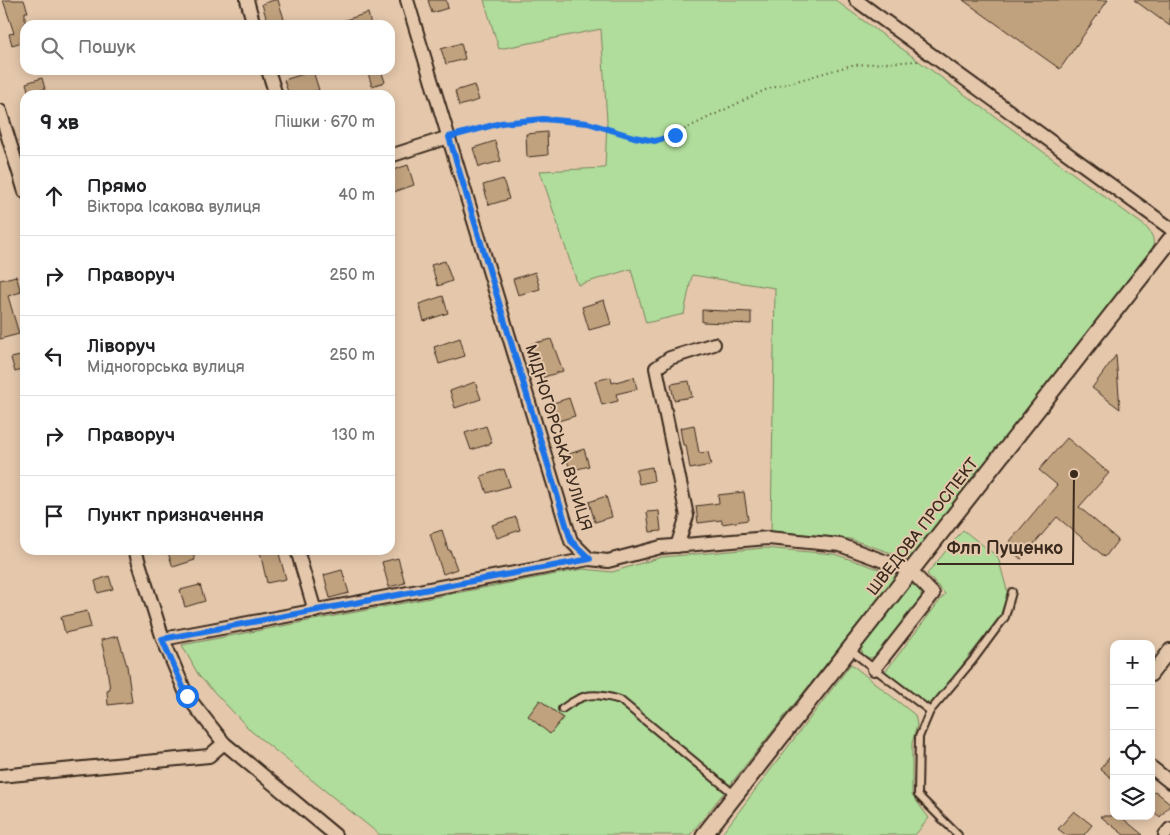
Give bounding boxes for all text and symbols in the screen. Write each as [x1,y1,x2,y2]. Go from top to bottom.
search box [20,20,395,75]
icon: search [38,34,66,62]
text: Пошук [78,36,136,59]
text: 9 хв [40,110,79,135]
text: Пішки · 670 m [274,113,375,132]
route end [664,124,687,147]
text: Прямо [87,175,147,198]
icon: ahead [40,182,68,210]
text: 40 m [338,186,375,205]
text: Віктора Ісакова вулиця [87,198,261,217]
icon: right [40,262,68,290]
text: Праворуч [87,264,175,287]
text: 250 m [329,266,375,285]
text: Ліворуч [87,335,156,358]
icon: left [40,342,68,370]
street label: МІДНОГОРСЬКА ВУЛИЦЯ [521,342,595,534]
text: 250 m [329,346,375,365]
text: Мідногорська вулиця [87,358,245,377]
icon: right [40,422,68,450]
text: Праворуч [87,424,175,447]
text: 130 m [332,426,375,445]
street label: ШВЕДОВА ПРОСПЕКТ [863,454,983,600]
icon: arrive [40,502,68,530]
text: Пункт призначення [87,504,264,527]
callout: Флп Пущенко [937,531,1073,564]
text: Флп Пущенко [947,538,1063,559]
map controls [1110,640,1155,820]
button: + [1110,640,1155,685]
route start [176,685,199,708]
button: − [1110,685,1155,730]
button: locate [1110,730,1155,775]
button: layers [1110,775,1155,820]

